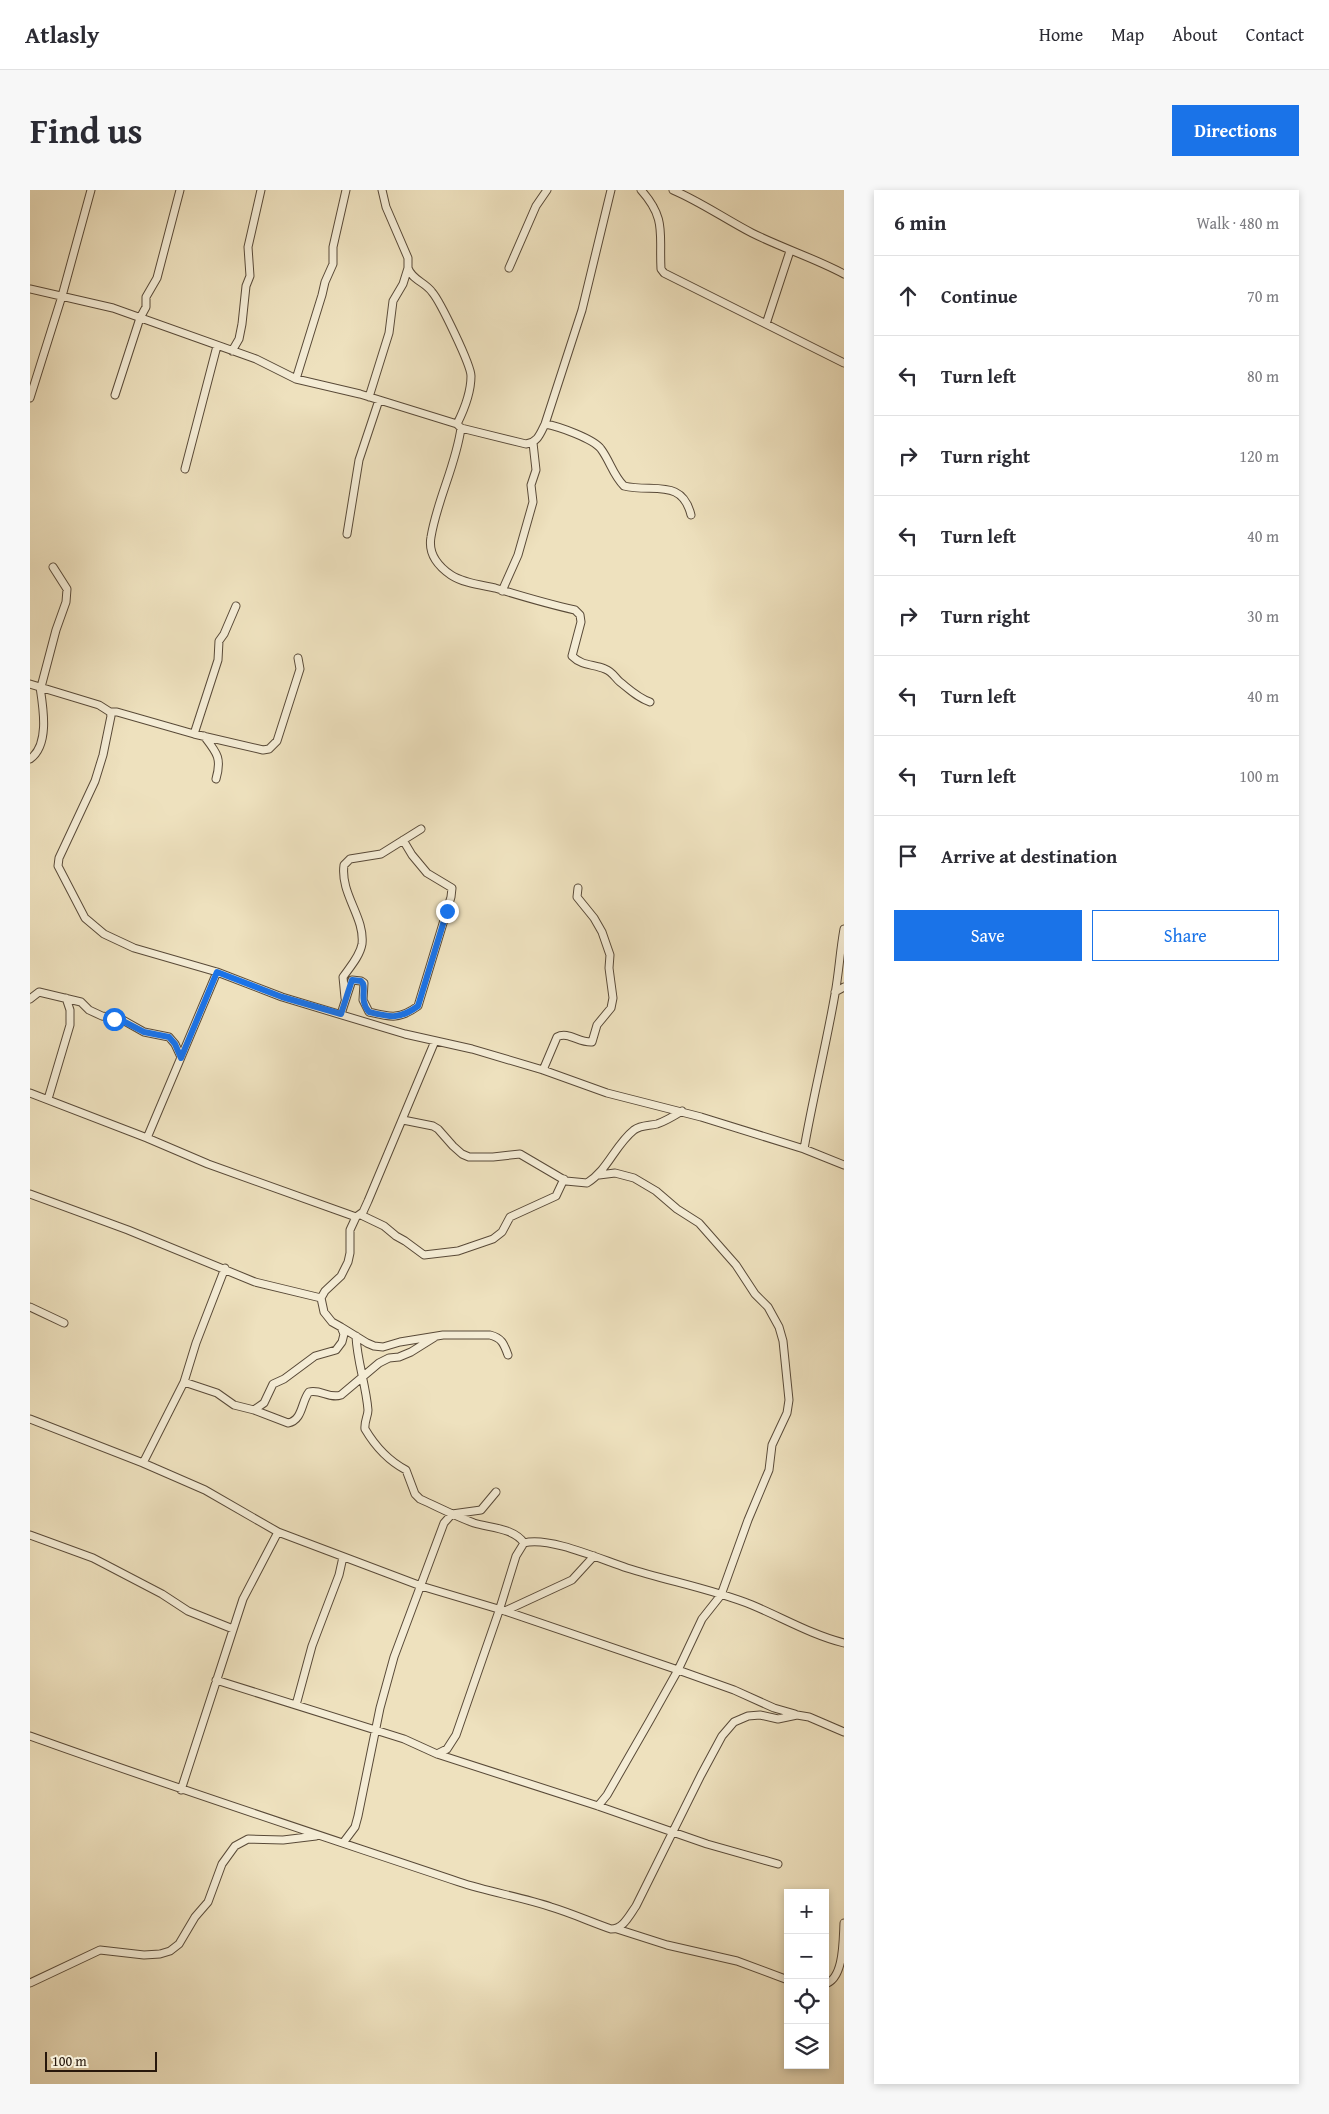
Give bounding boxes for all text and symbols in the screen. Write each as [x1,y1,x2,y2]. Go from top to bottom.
text: Atlasly [25,17,99,52]
text: Home [1039,21,1083,48]
text: Map [1111,21,1144,48]
text: About [1172,21,1218,48]
text: Contact [1246,21,1304,48]
text: Find us [30,105,143,156]
button: Directions [1172,105,1299,156]
text: 6 min [894,207,946,238]
text: Walk · 480 m [1196,211,1279,235]
icon: ahead [894,282,922,310]
text: Continue [941,282,1018,310]
text: 70 m [1247,284,1279,308]
icon: left [894,362,922,390]
text: Turn left [941,362,1016,390]
text: 80 m [1247,364,1279,388]
icon: right [894,442,922,470]
text: Turn right [941,442,1030,470]
text: 120 m [1239,444,1279,468]
icon: left [894,522,922,550]
text: Turn left [941,522,1016,550]
text: 40 m [1247,524,1279,548]
icon: right [894,602,922,630]
text: Turn right [941,602,1030,630]
text: 30 m [1247,604,1279,628]
icon: left [894,682,922,710]
text: Turn left [941,682,1016,710]
text: 40 m [1247,684,1279,708]
icon: left [894,762,922,790]
text: Turn left [941,762,1016,790]
text: 100 m [1239,764,1279,788]
icon: arrive [894,842,922,870]
text: Arrive at destination [941,842,1117,870]
route end [436,900,459,923]
button: Save [894,910,1082,961]
button: Share [1092,910,1279,961]
route start [103,1008,126,1031]
map controls [784,1889,829,2069]
button: + [784,1889,829,1934]
button: − [784,1934,829,1979]
button: locate [784,1979,829,2024]
button: layers [784,2024,829,2069]
scale bar [45,2049,158,2072]
text: 100 m [52,2051,87,2071]

